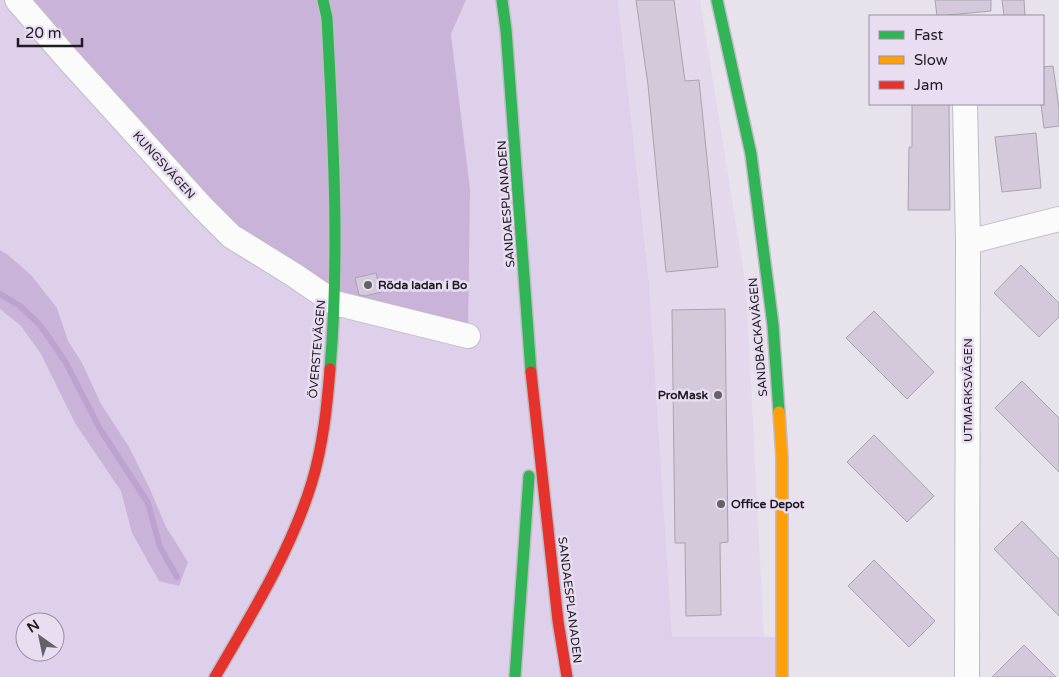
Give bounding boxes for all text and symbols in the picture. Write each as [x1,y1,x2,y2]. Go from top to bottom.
scale bar [18,15,81,47]
legend [869,15,1044,105]
text: 20 m [25,24,62,42]
text: Fast [914,26,944,44]
text: Slow [914,51,948,69]
text: Jam [914,76,943,94]
street label: KUNGSVÄGEN [130,128,198,202]
street label: SANDAESPLANADEN [495,140,517,268]
street label: SANDBACKAVÄGEN [746,277,770,397]
place label: Röda ladan i Bo [378,278,467,292]
marker: Röda ladan i Bo [362,279,374,291]
street label: ÖVERSTEVÄGEN [306,299,328,399]
street label: UTMARKSVÄGEN [961,338,975,442]
place label: ProMask [658,388,708,402]
marker: ProMask [712,389,724,401]
place label: Office Depot [731,497,805,512]
marker: Office Depot [715,498,727,510]
street label: SANDAESPLANADEN [555,536,585,664]
north arrow [15,612,65,662]
text: N [24,616,43,637]

